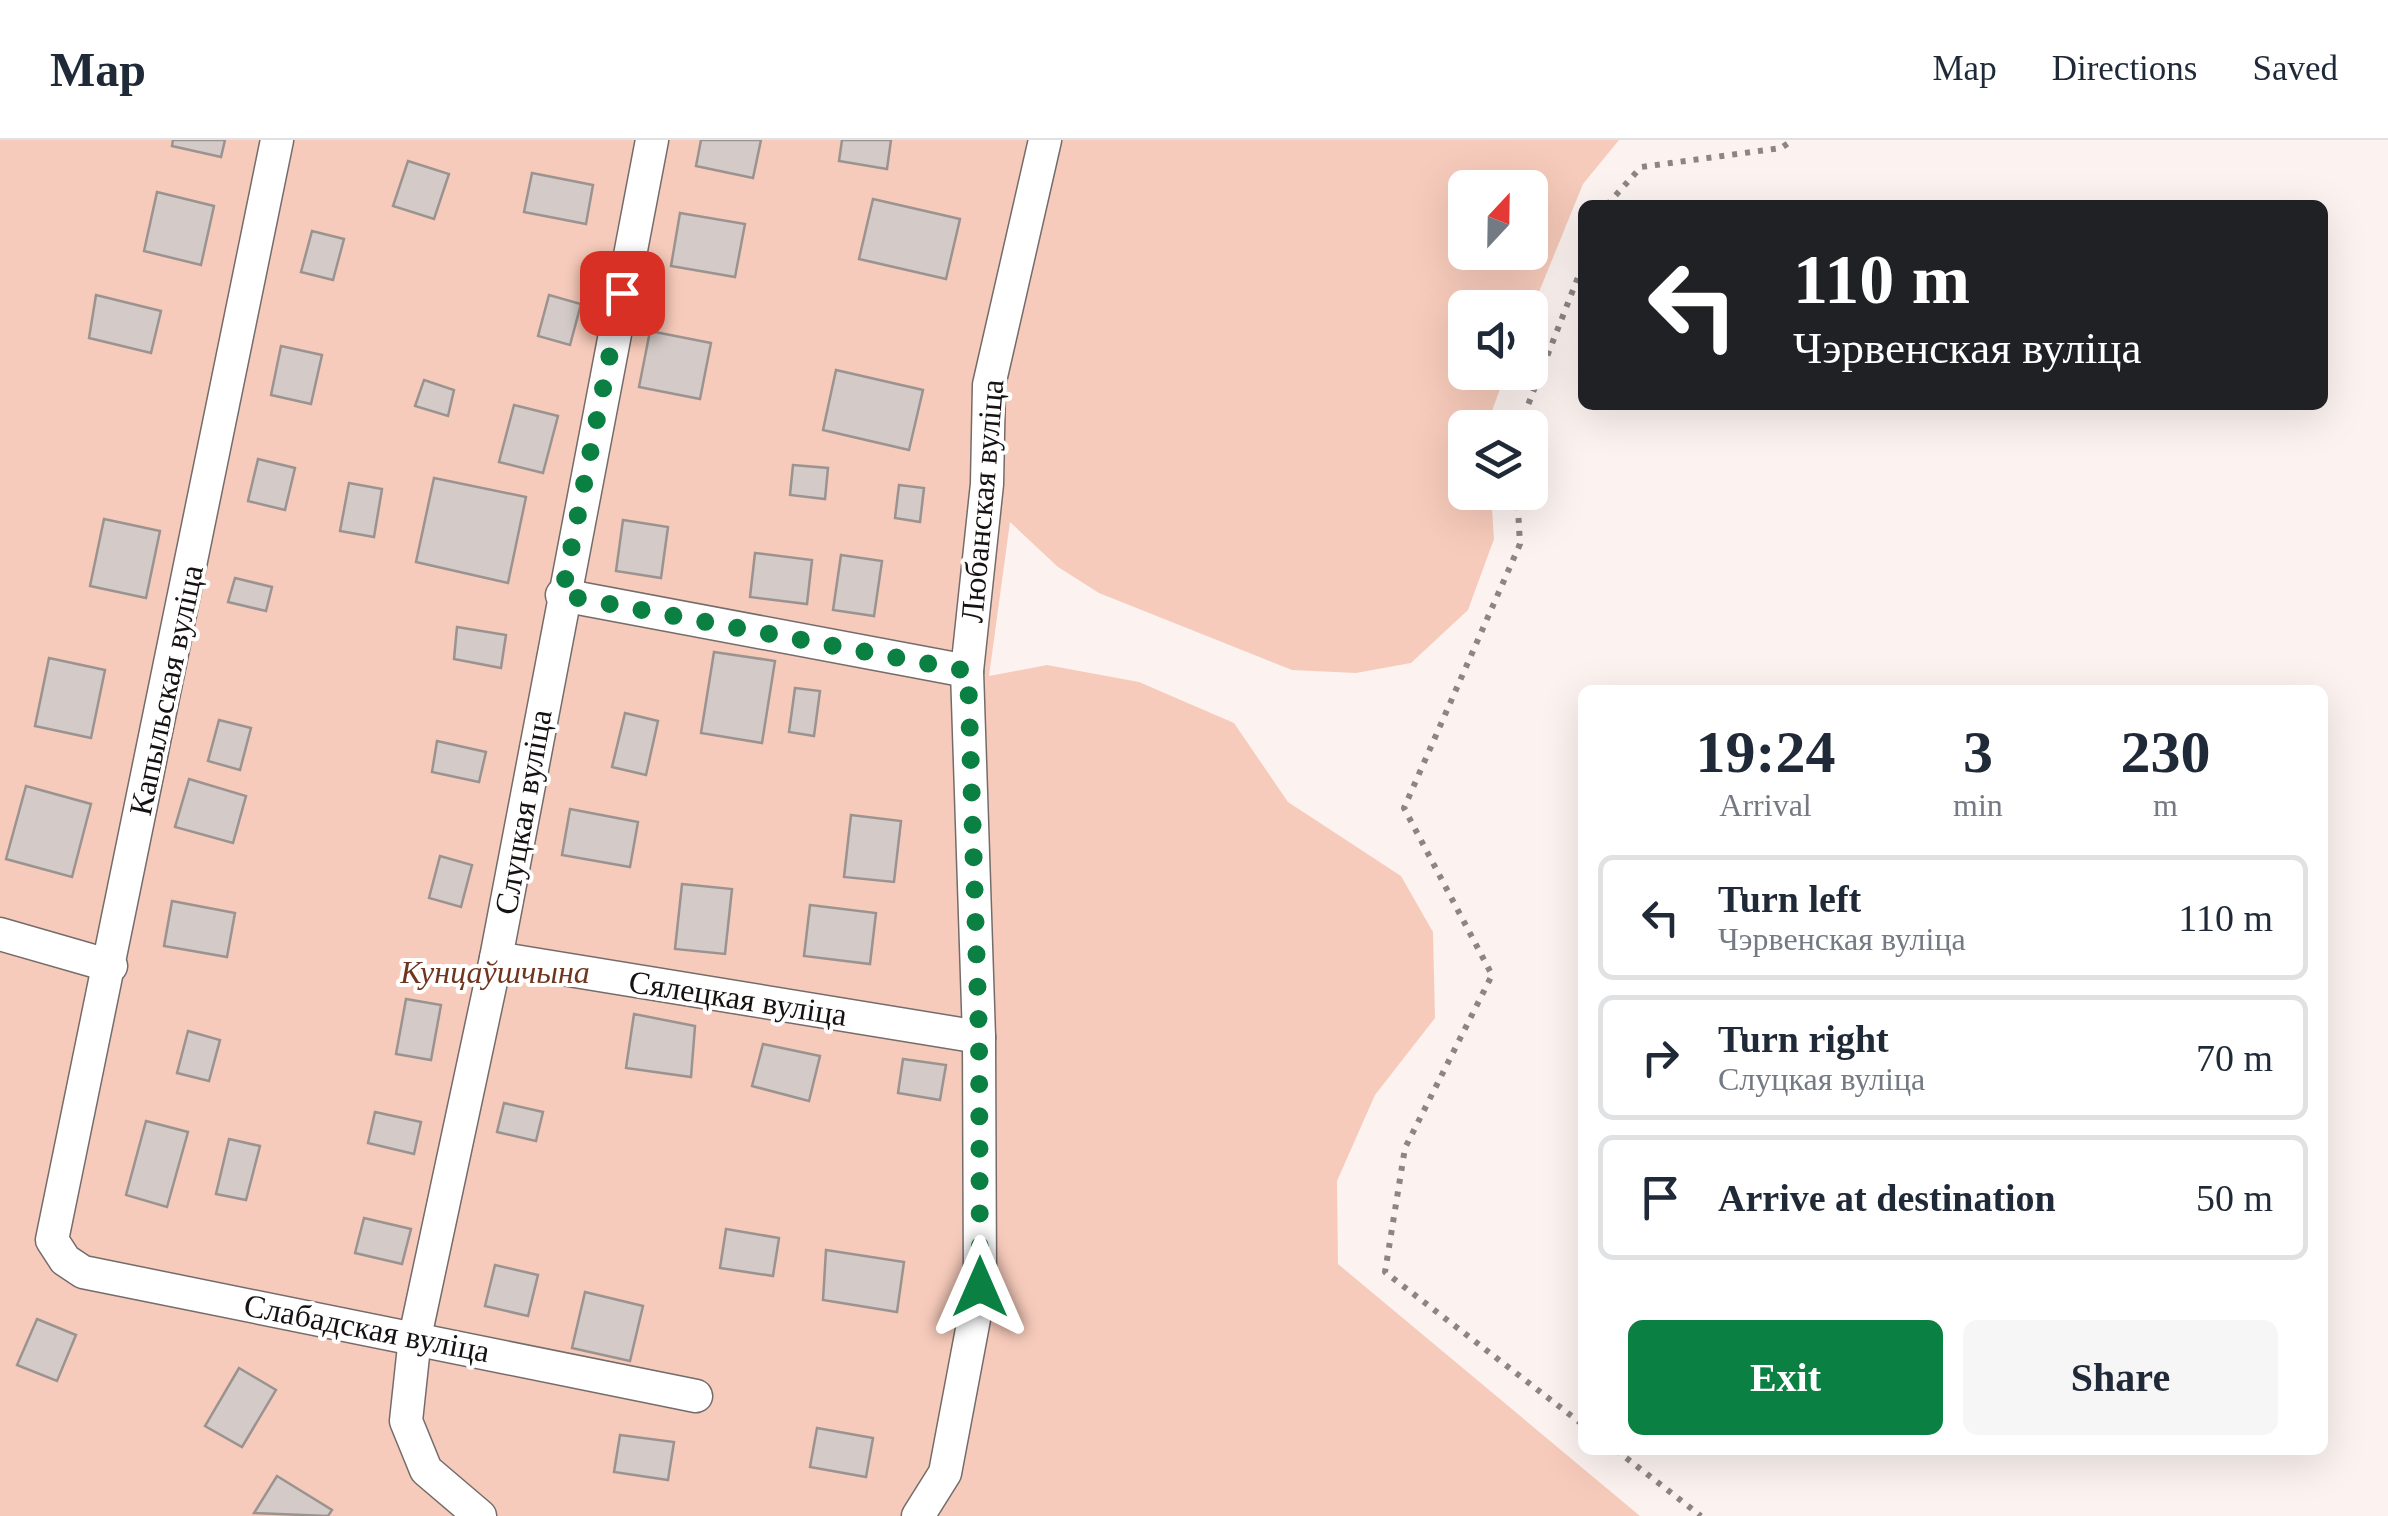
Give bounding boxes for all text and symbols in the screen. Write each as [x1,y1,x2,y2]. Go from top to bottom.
text: Map [50,43,146,96]
text: Map [1933,49,1997,88]
text: Directions [2052,49,2197,88]
text: Saved [2252,49,2338,88]
north arrow [1448,170,1548,270]
map controls [1448,170,1548,510]
icon: left [1628,240,1758,370]
text: 110 m [1793,241,1970,318]
pin [580,251,665,336]
icon: arrive [595,266,650,321]
button: sound [1448,290,1548,390]
text: Чэрвенская вуліца [1793,323,2141,373]
street label: Любанская вуліца [953,378,1011,624]
button: layers [1448,410,1548,510]
street label: Капыльская вуліца [122,562,210,818]
street label: Слуцкая вуліца [487,707,559,917]
text: 19:24 [1696,719,1836,785]
text: 3 [1963,719,1993,785]
text: 230 [2120,719,2210,785]
text: Arrival [1719,787,1812,823]
text: min [1953,787,2003,823]
text: m [2153,787,2178,823]
text: Turn left [1718,878,1861,920]
icon: left [1633,890,1688,945]
text: 110 m [2178,897,2273,939]
text: Чэрвенская вуліца [1718,921,1966,957]
park label: Кунцаўшчына [399,954,590,990]
street label: Сялецкая вуліца [626,963,850,1033]
text: Turn right [1718,1018,1889,1060]
icon: right [1633,1030,1688,1085]
text: 70 m [2196,1037,2273,1079]
text: Слуцкая вуліца [1718,1061,1925,1097]
icon: arrive [1633,1170,1688,1225]
text: Arrive at destination [1718,1177,2056,1219]
text: 50 m [2196,1177,2273,1219]
position arrow [928,1235,1032,1339]
street label: Слабадская вуліца [241,1287,493,1369]
button: Exit [1628,1320,1943,1435]
button: Share [1963,1320,2278,1435]

